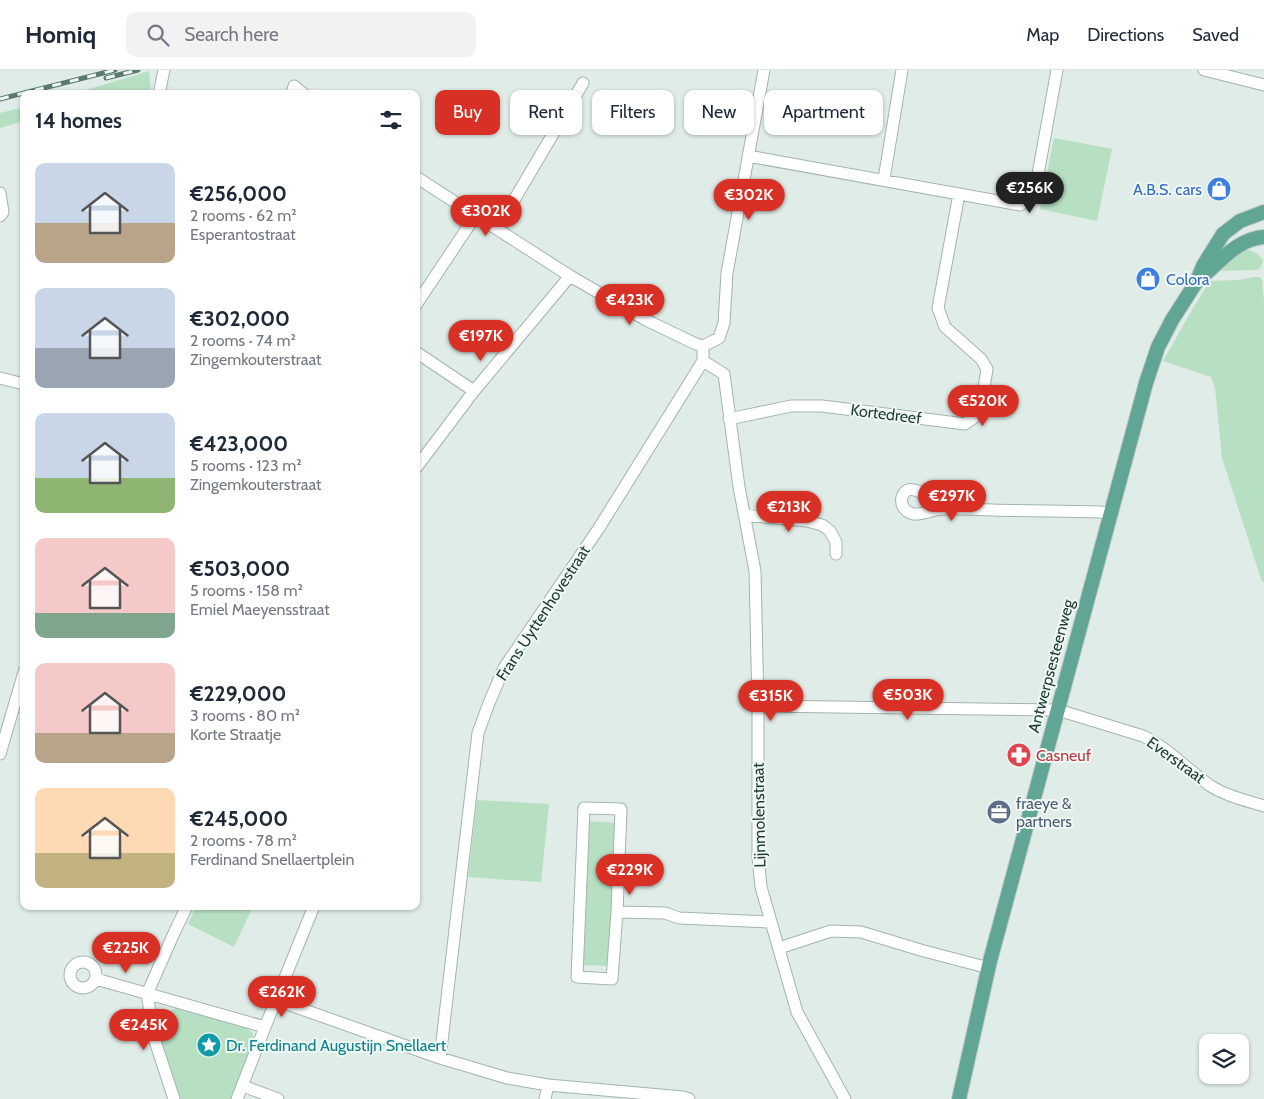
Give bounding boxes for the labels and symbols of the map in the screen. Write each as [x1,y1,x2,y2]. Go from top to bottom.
pin: €256K [995,172,1065,214]
shop icon: A.B.S. cars [1206,176,1232,202]
pin: €302K [714,178,784,221]
place label: A.B.S. cars [1133,180,1202,199]
pin: €302K [451,194,521,237]
shop icon: Colora [1135,266,1161,292]
place label: Colora [1166,270,1210,289]
pin: €423K [595,284,665,326]
pin: €197K [446,320,516,362]
pin: €520K [948,384,1018,427]
street label: Kortedreef [849,400,923,428]
pin: €297K [917,480,987,522]
pin: €213K [754,490,824,533]
street label: Frans Uyttenhovestraat [492,541,594,684]
street label: Antwerpsesteenweg [1024,596,1078,735]
pin: €503K [873,678,943,721]
pin: €315K [736,680,806,722]
street label: Everstraat [1143,733,1209,788]
pharmacy icon: Casneuf [1006,742,1032,768]
place label: Casneuf [1036,746,1092,765]
street label: Lijnmolenstraat [749,762,769,868]
place label: fraeye & partners [1016,794,1072,831]
office icon: fraeye & partners [986,799,1012,825]
pin: €229K [595,854,665,896]
pin: €225K [91,932,161,974]
pin: €262K [247,976,317,1018]
pin: €245K [109,1008,179,1051]
place icon: Dr. Ferdinand Augustijn Snellaert [196,1032,222,1058]
place label: Dr. Ferdinand Augustijn Snellaert [226,1036,447,1055]

